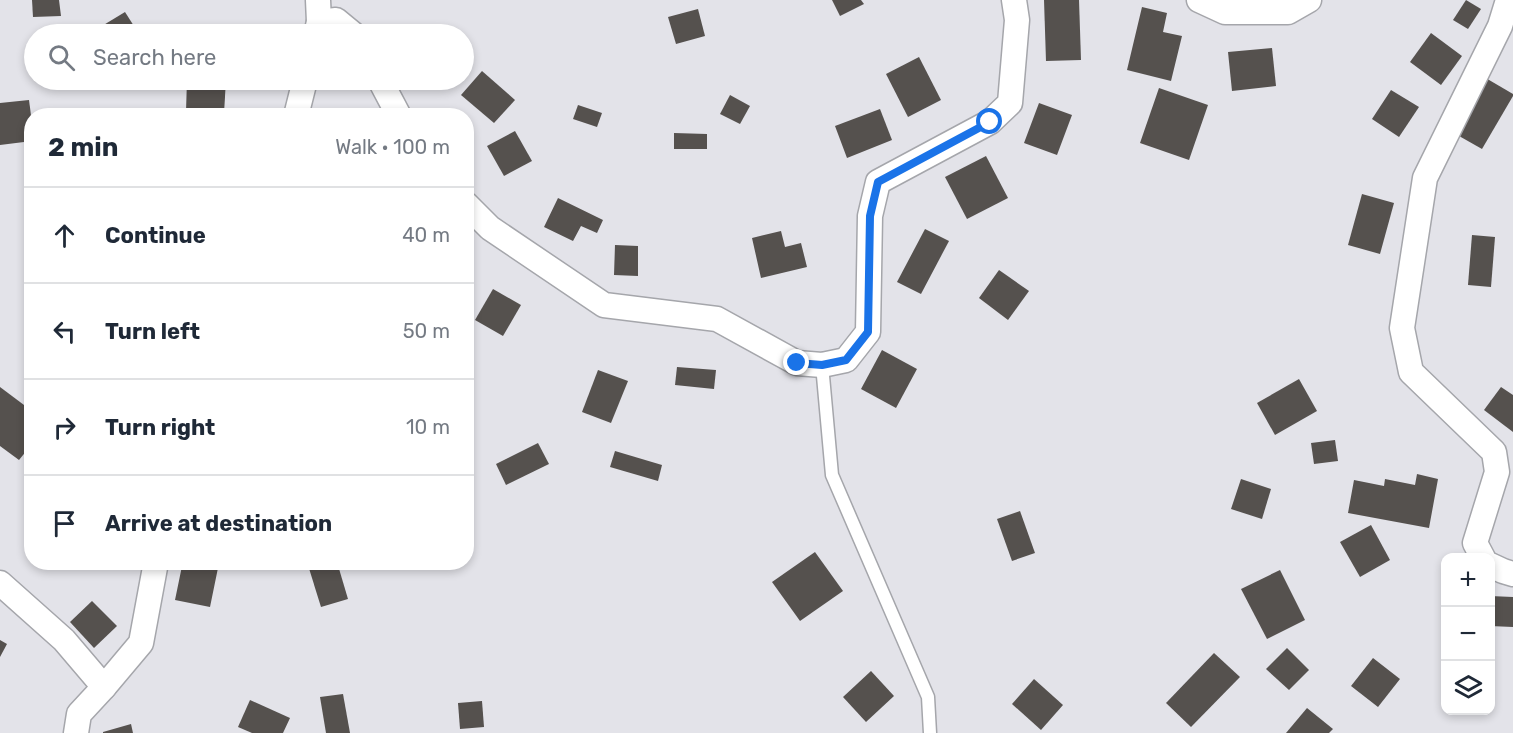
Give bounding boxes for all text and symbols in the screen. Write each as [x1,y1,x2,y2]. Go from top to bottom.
search box [24,24,474,90]
icon: search [45,41,78,74]
text: Search here [93,44,216,71]
route start [976,108,1002,134]
text: 2 min [48,132,118,163]
text: Walk · 100 m [335,135,450,159]
icon: ahead [48,219,81,252]
text: Continue [105,222,206,249]
text: 40 m [402,223,450,247]
icon: left [48,315,81,348]
text: Turn left [105,318,200,345]
text: 50 m [403,319,450,343]
route end [783,349,809,375]
icon: right [48,411,81,444]
text: Turn right [105,414,215,441]
text: 10 m [406,415,450,439]
icon: arrive [48,507,81,540]
text: Arrive at destination [105,510,332,537]
map controls [1441,553,1495,715]
button: + [1441,553,1495,607]
button: − [1441,607,1495,661]
button: layers [1441,661,1495,715]

